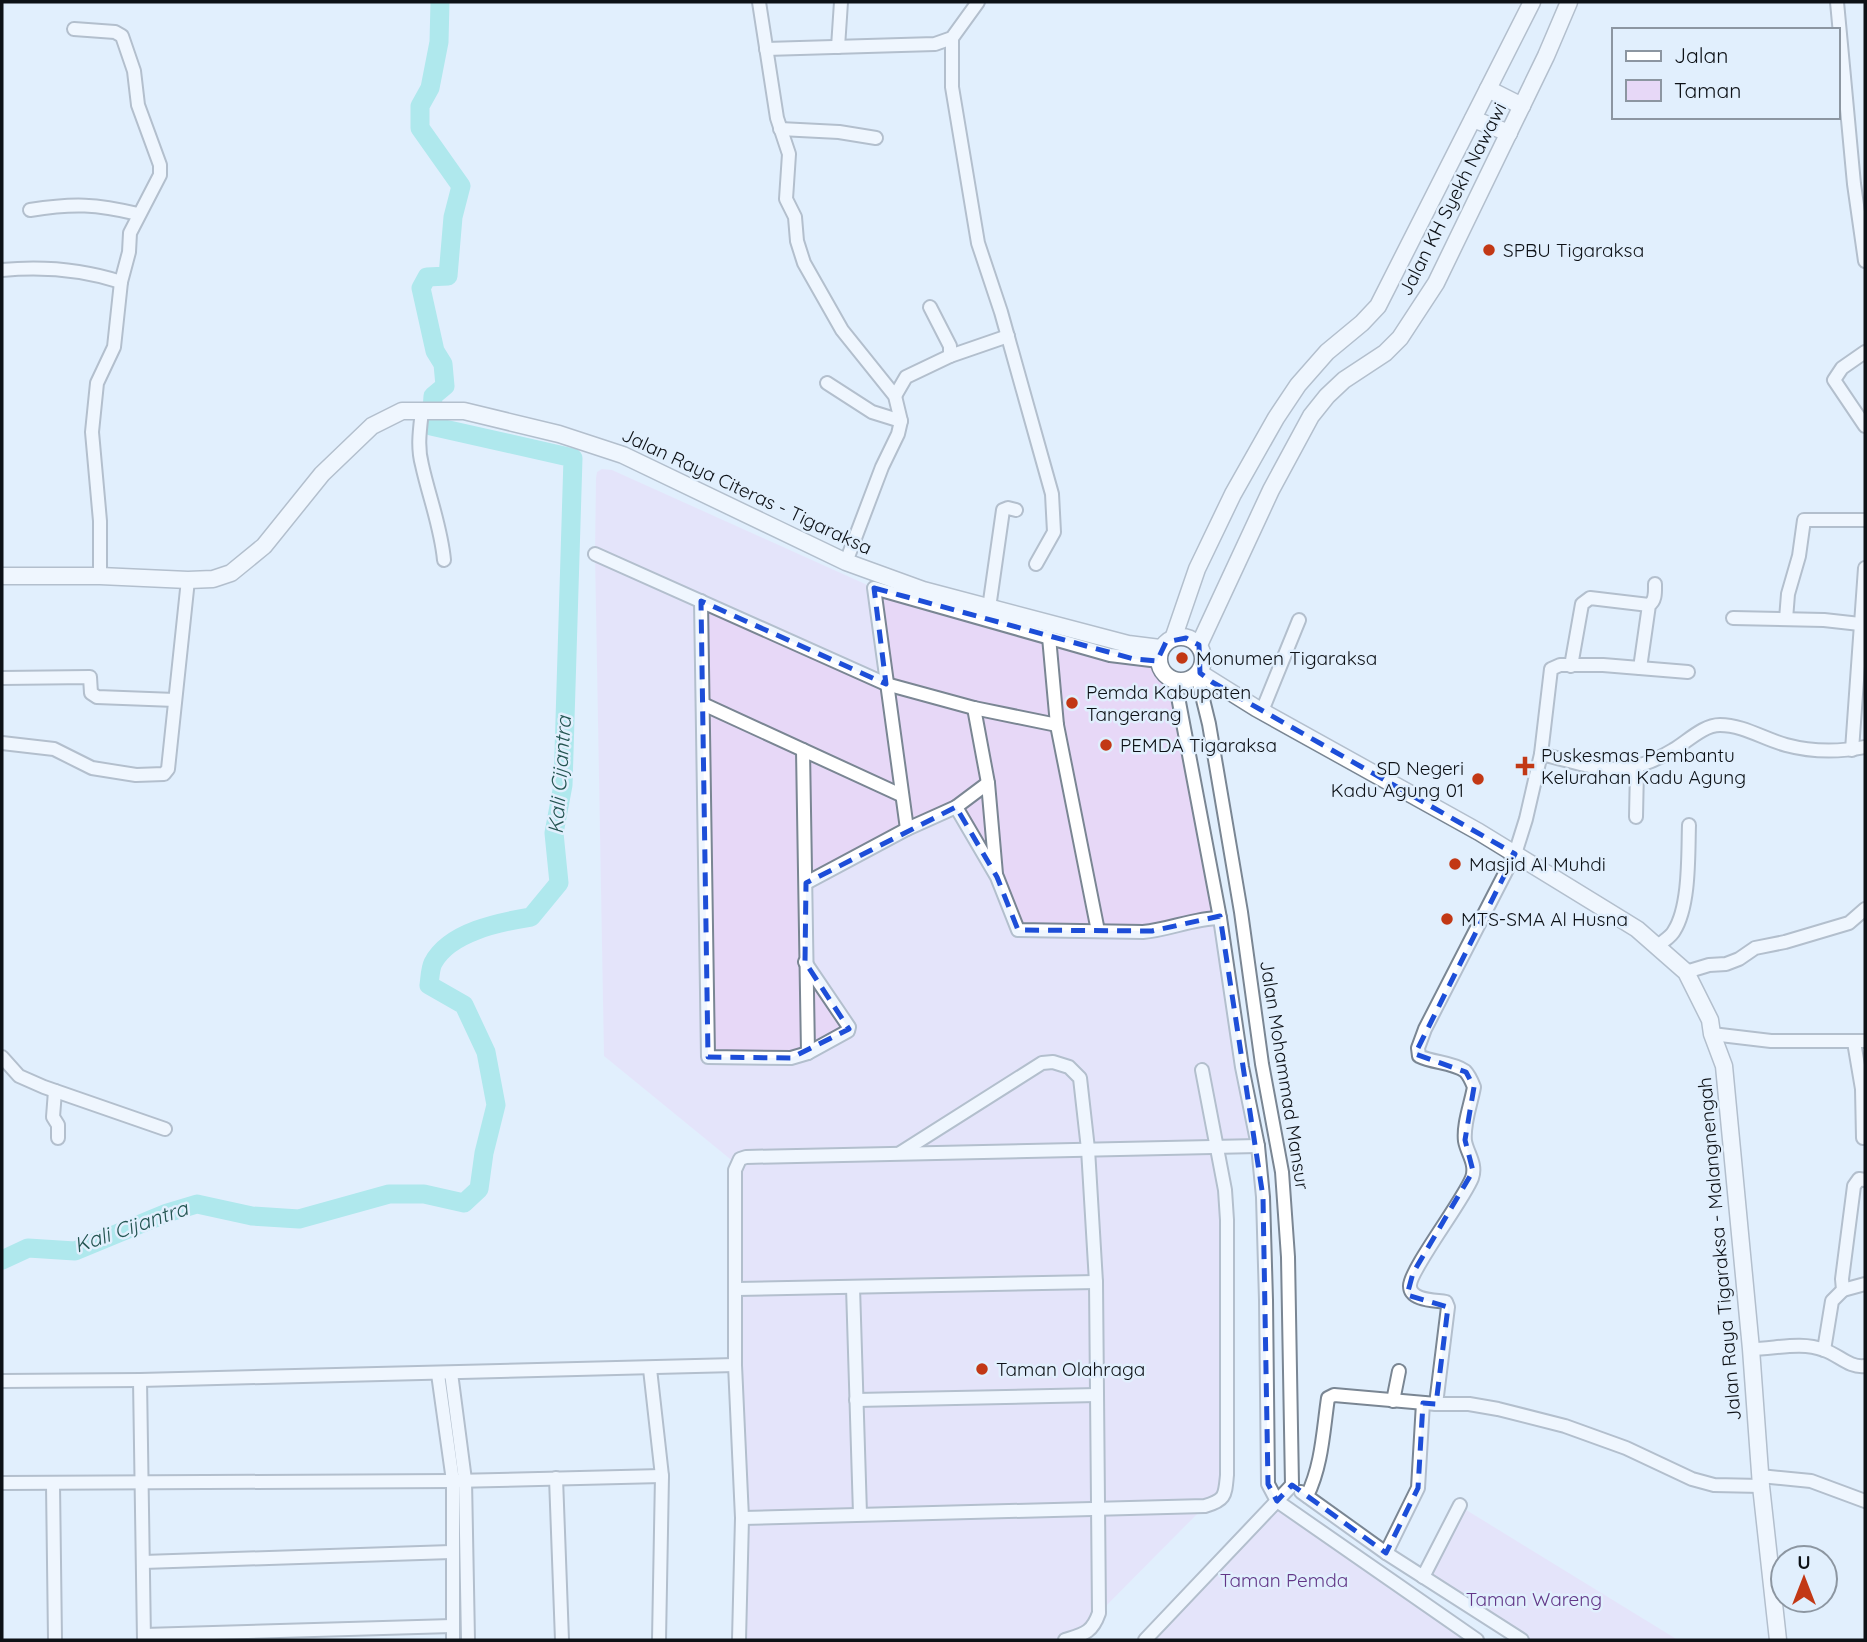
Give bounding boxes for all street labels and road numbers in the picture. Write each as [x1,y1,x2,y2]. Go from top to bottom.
street label: Jalan KH Syekh Nawawi [1393,98,1511,300]
street label: Jalan Raya Citeras - Tigaraksa [618,422,876,560]
street label: Jalan Mohammad Mansur [1255,959,1315,1192]
street label: Jalan Raya Tigaraksa - Malangnengah [1692,1076,1746,1422]

